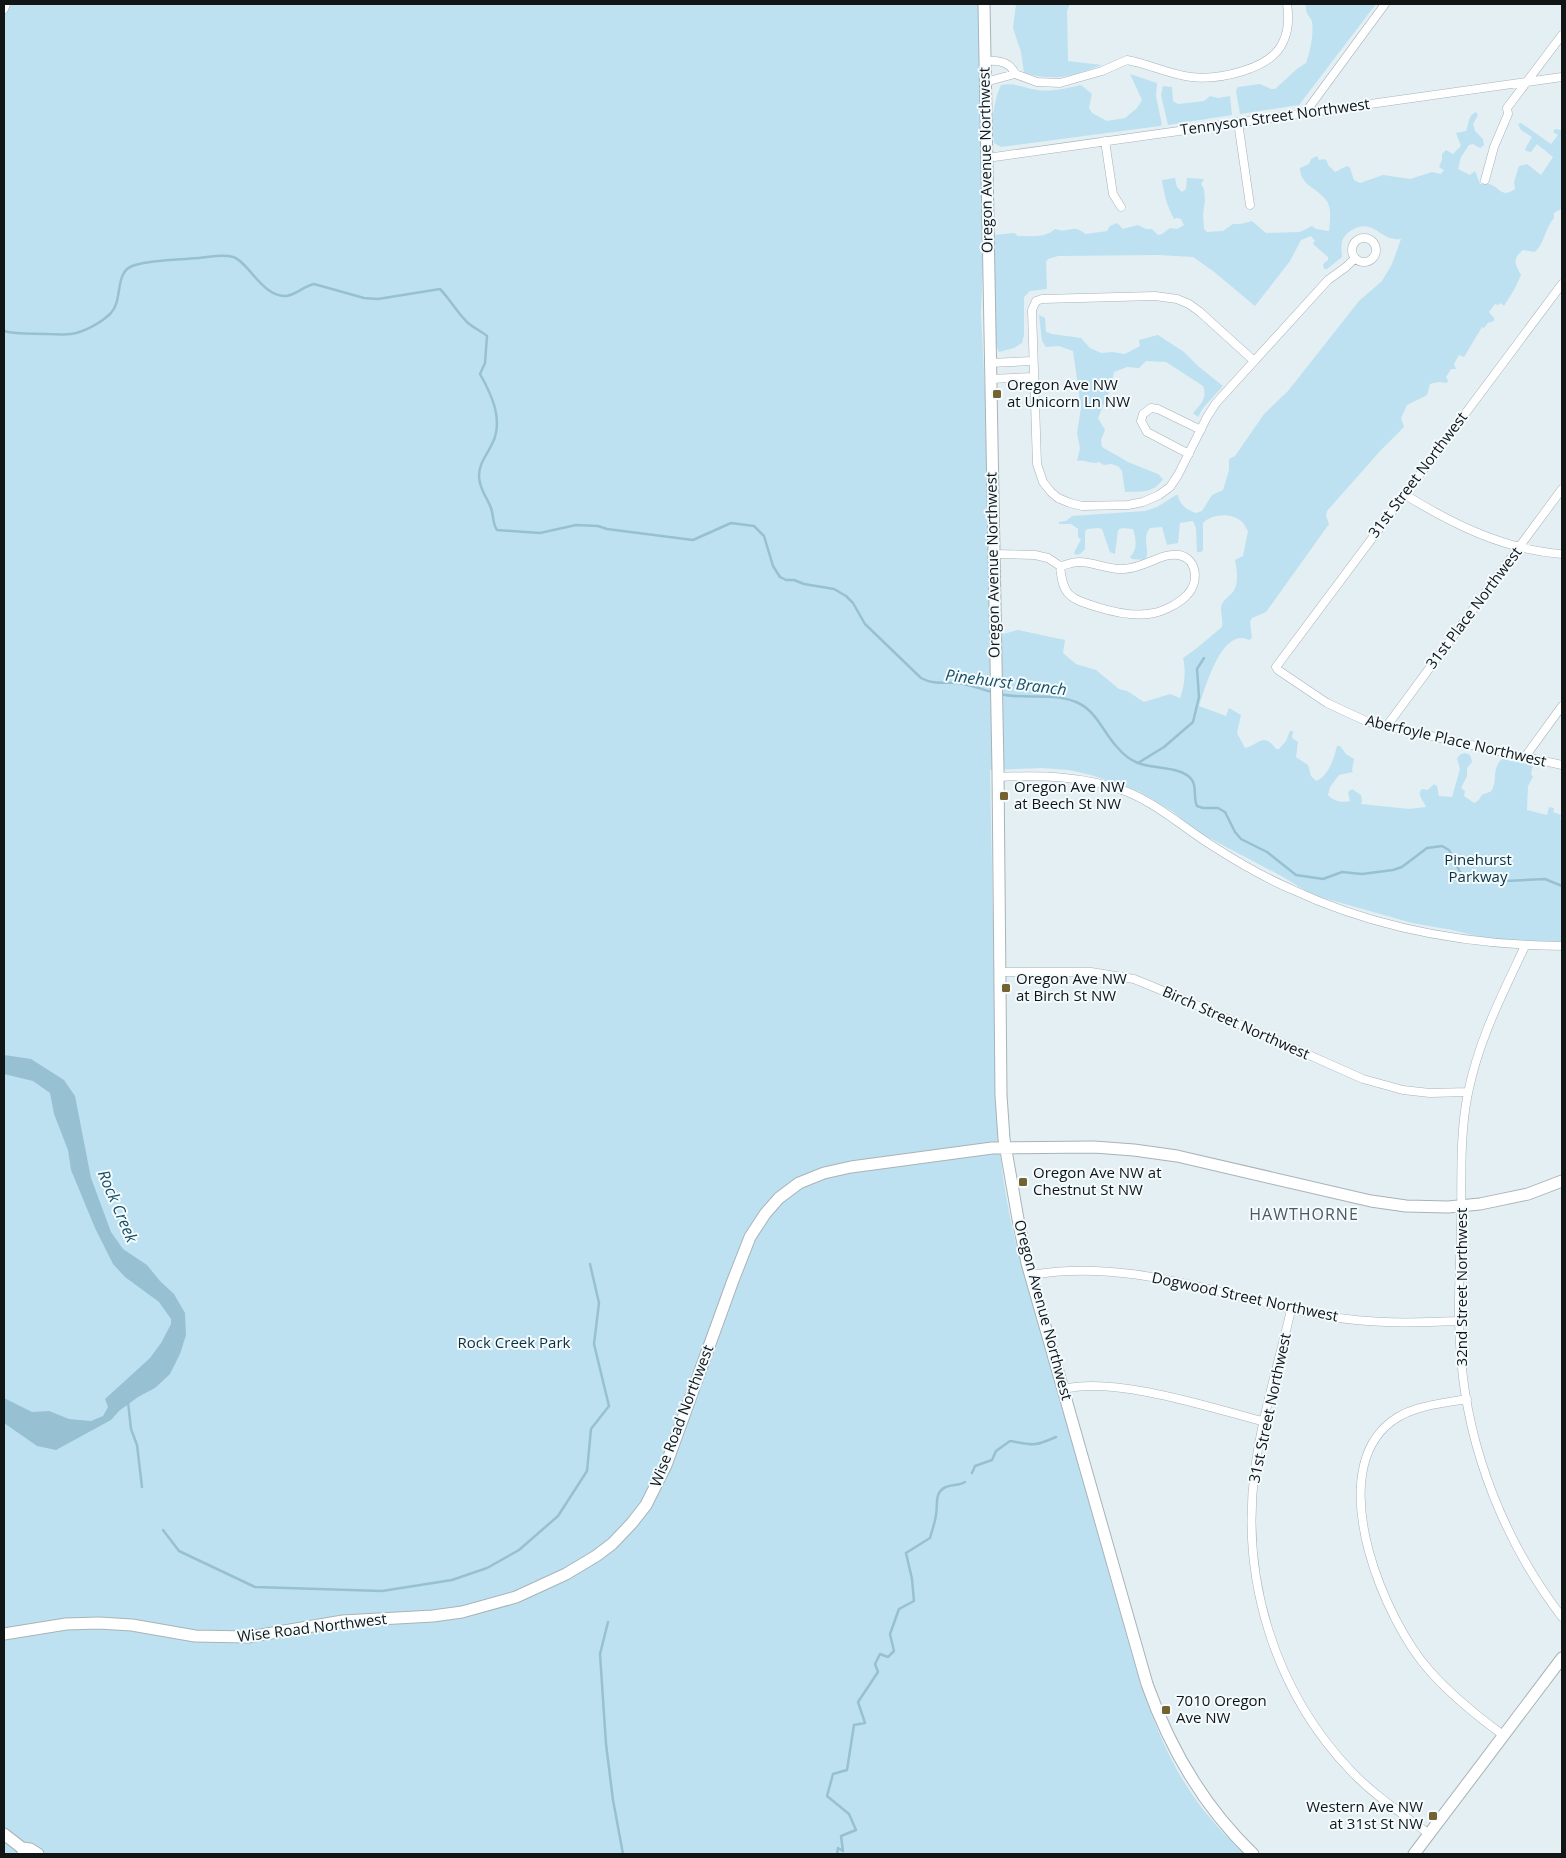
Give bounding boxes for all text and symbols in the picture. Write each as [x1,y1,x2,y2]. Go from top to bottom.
street label: Oregon Avenue Northwest [973,67,997,253]
street label: Tennyson Street Northwest [1179,93,1371,139]
place label: Oregon Ave NW at Unicorn Ln NW [1007,374,1130,411]
marker: Oregon Ave NW at Unicorn Ln NW [991,388,1003,400]
street label: 31st Street Northwest [1363,407,1471,541]
street label: Oregon Avenue Northwest [980,472,1004,658]
street label: 31st Place Northwest [1421,542,1526,672]
water label: Pinehurst Branch [944,664,1068,700]
street label: Aberfoyle Place Northwest [1364,709,1549,771]
place label: Oregon Ave NW at Beech St NW [1014,776,1125,813]
marker: Oregon Ave NW at Beech St NW [998,790,1010,802]
park label: Pinehurst Parkway [1444,849,1512,886]
place label: Oregon Ave NW at Birch St NW [1016,968,1127,1005]
street label: Birch Street Northwest [1160,981,1313,1064]
marker: Oregon Ave NW at Birch St NW [1000,982,1012,994]
place label: Oregon Ave NW at Chestnut St NW [1033,1162,1162,1199]
water label: Rock Creek [93,1166,144,1247]
marker: Oregon Ave NW at Chestnut St NW [1017,1176,1029,1188]
district label: HAWTHORNE [1249,1203,1359,1225]
street label: 32nd Street Northwest [1451,1208,1471,1366]
street label: Oregon Avenue Northwest [1010,1217,1078,1402]
street label: Dogwood Street Northwest [1150,1266,1340,1326]
street label: 31st Street Northwest [1243,1331,1295,1485]
park label: Rock Creek Park [458,1332,571,1352]
street label: Wise Road Northwest [645,1342,717,1489]
street label: Wise Road Northwest [236,1608,388,1646]
place label: 7010 Oregon Ave NW [1176,1690,1267,1727]
marker: 7010 Oregon Ave NW [1160,1704,1172,1716]
place label: Western Ave NW at 31st St NW [1306,1796,1423,1833]
marker: Western Ave NW at 31st St NW [1427,1810,1439,1822]

